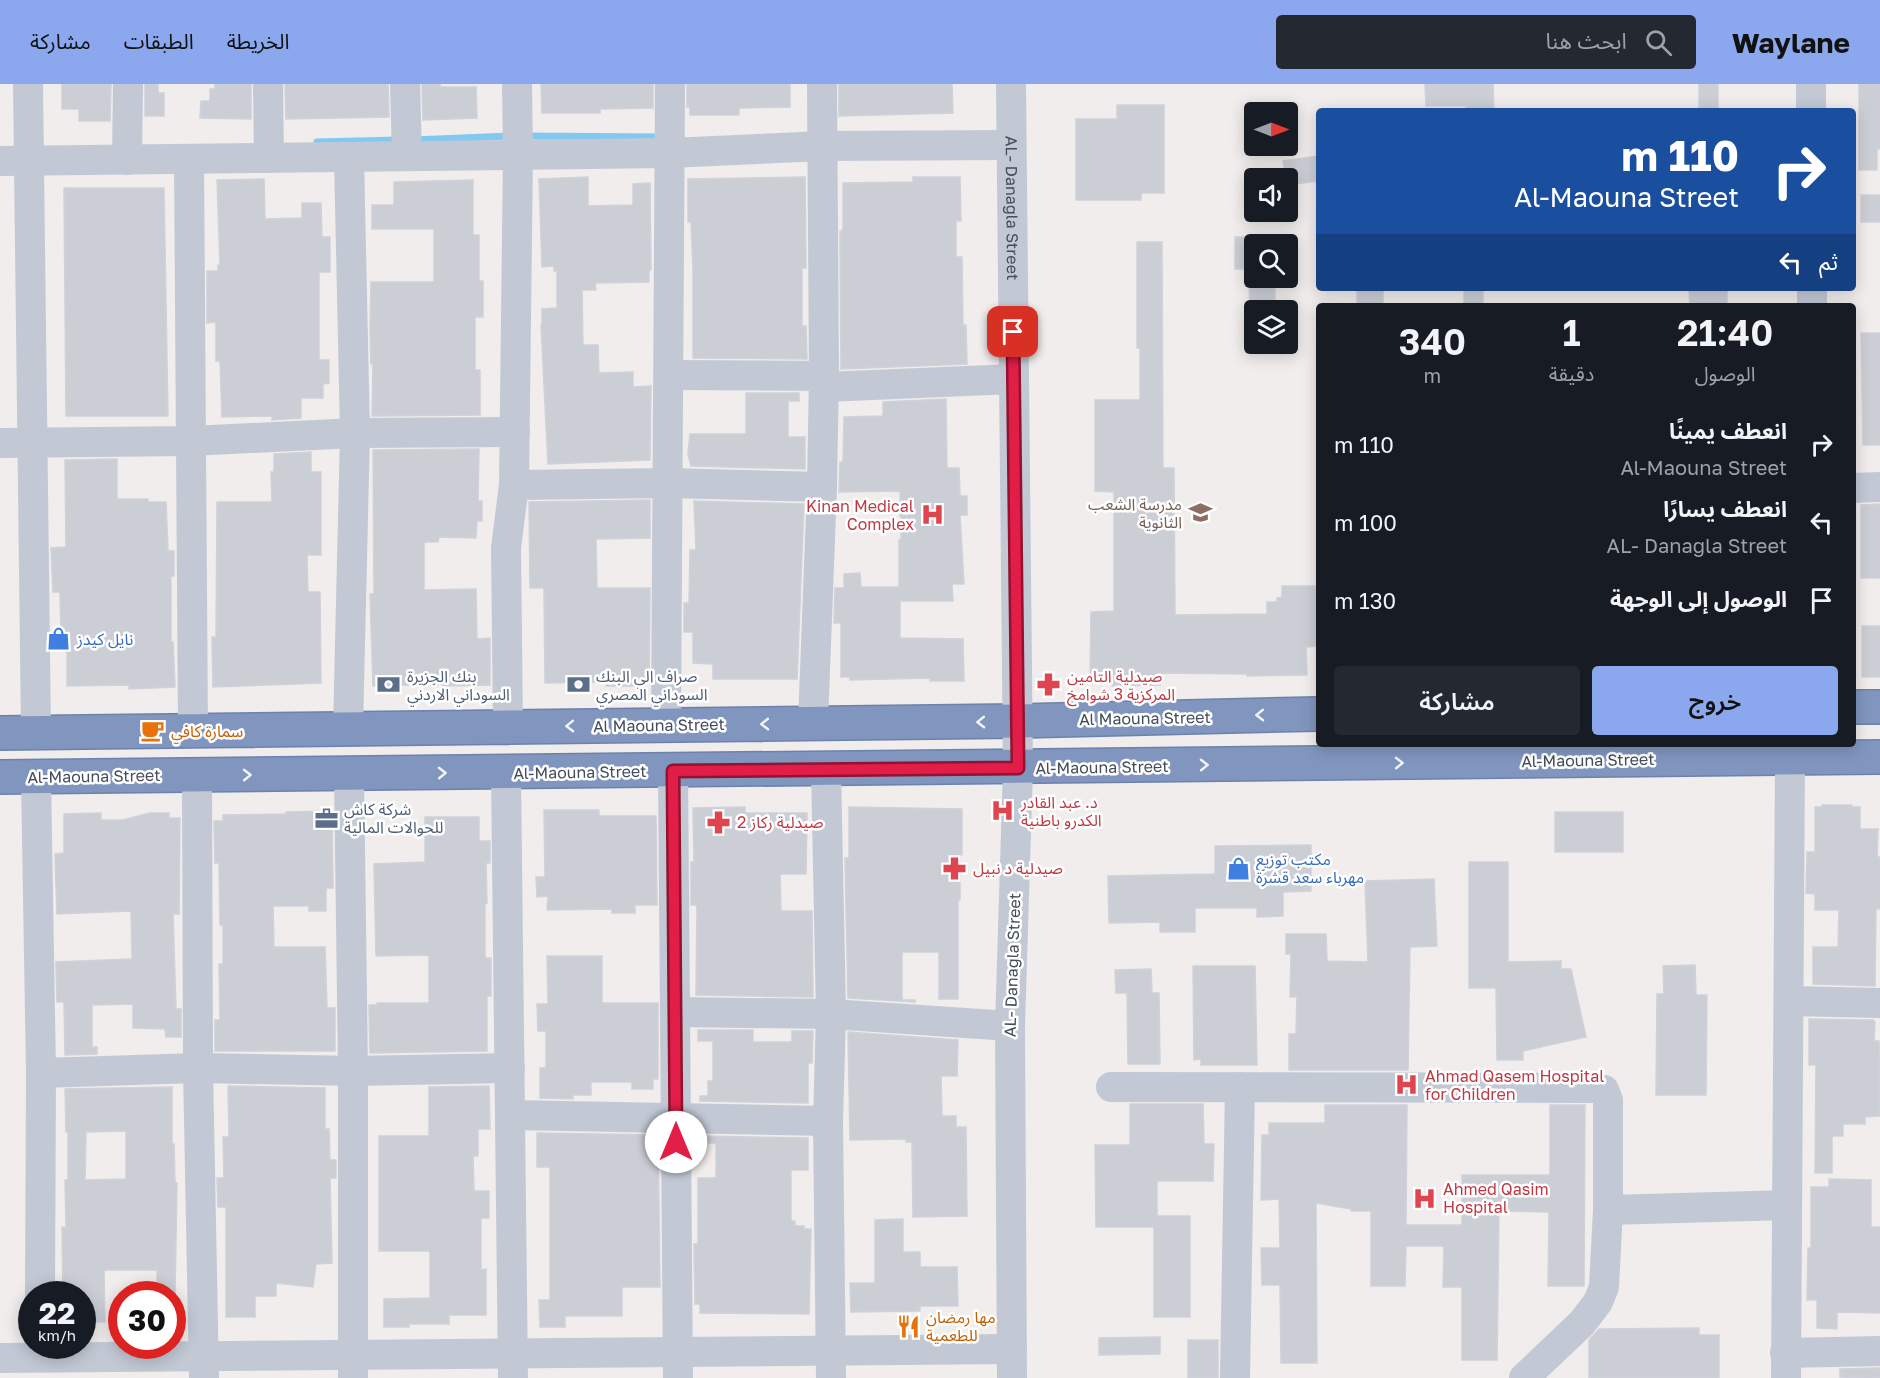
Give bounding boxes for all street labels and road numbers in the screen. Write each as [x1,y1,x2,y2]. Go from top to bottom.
street label: AL- Danagla Street [1002,136,1023,280]
street label: Al Maouna Street [1079,707,1211,729]
street label: Al Maouna Street [593,714,725,736]
street label: Al-Maouna Street [1521,749,1655,771]
street label: Al-Maouna Street [1035,756,1169,778]
street label: Al-Maouna Street [513,761,647,783]
street label: Al-Maouna Street [27,765,161,787]
street label: AL- Danagla Street [999,892,1025,1038]

